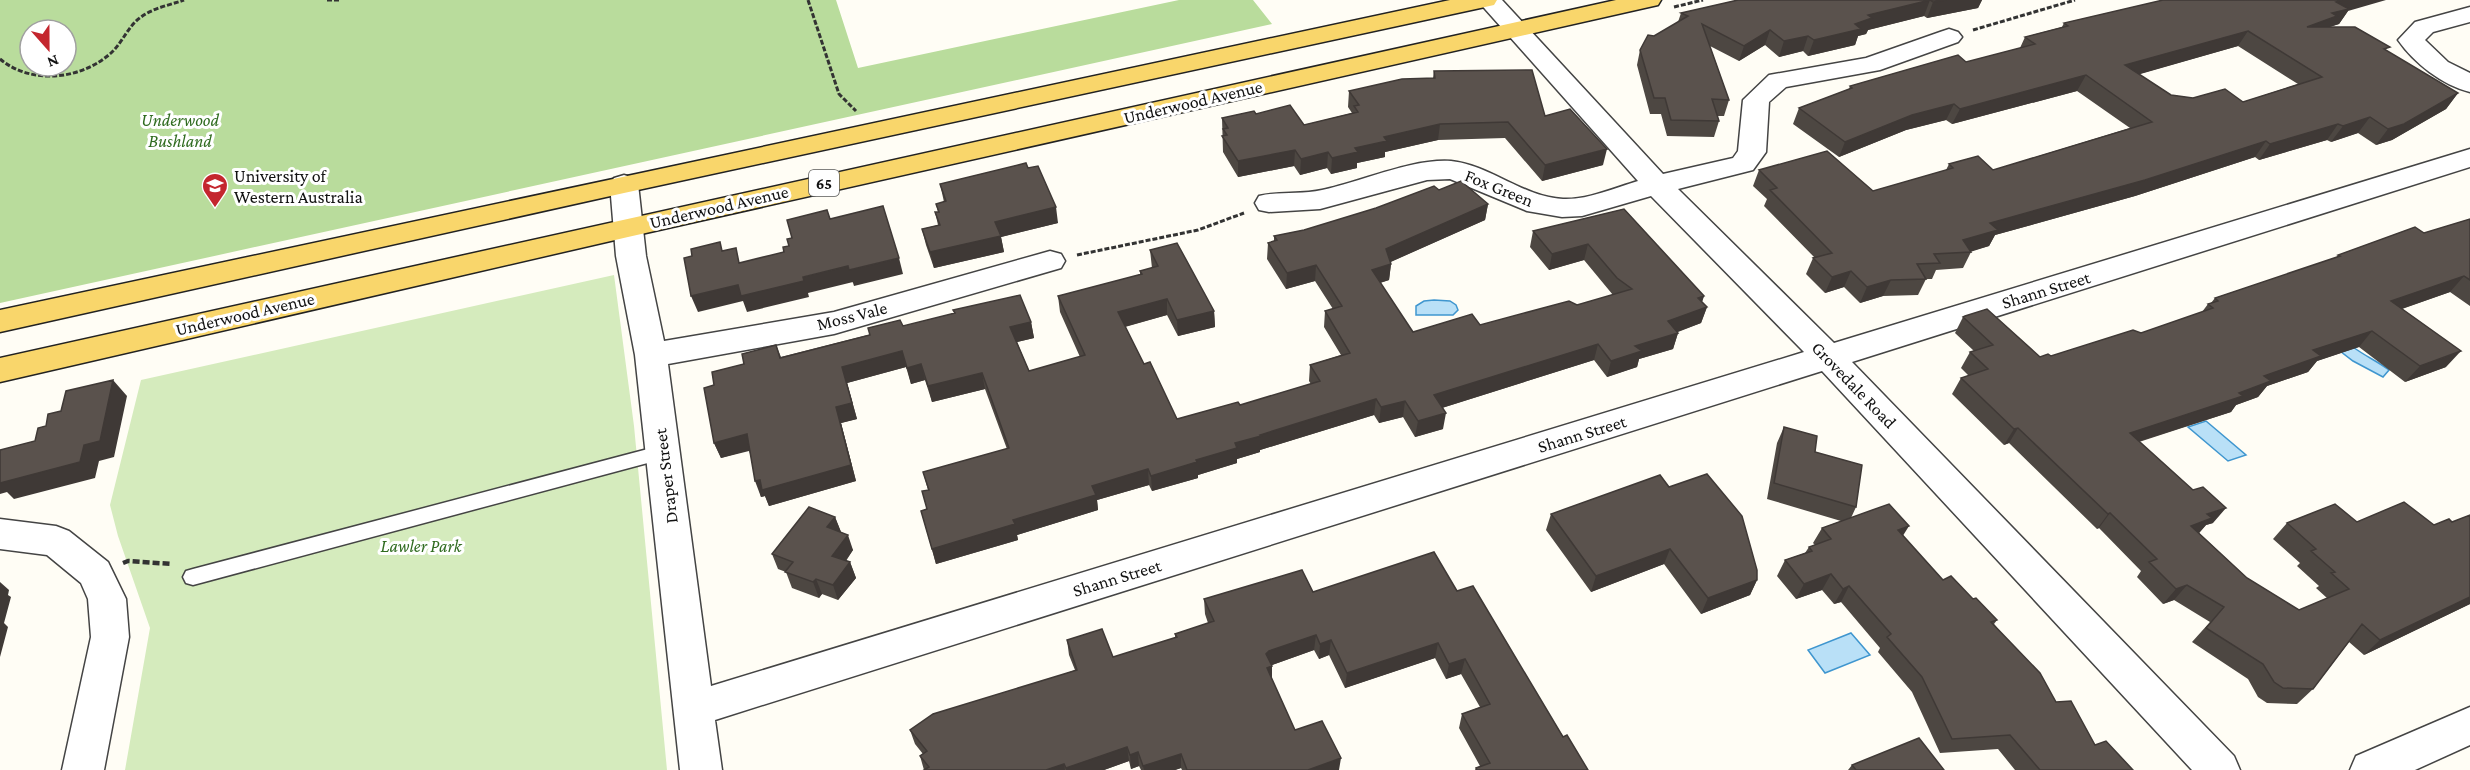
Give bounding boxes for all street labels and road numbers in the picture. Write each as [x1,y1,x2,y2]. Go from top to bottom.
street label: Underwood Avenue [1122,76,1264,128]
street label: Fox Green [1462,165,1536,211]
road number: 65 [809,170,839,196]
street label: Underwood Avenue [648,181,790,233]
street label: Shann Street [1999,267,2094,313]
street label: Underwood Avenue [174,288,316,340]
street label: Moss Vale [815,298,889,334]
street label: Grovedale Road [1808,338,1901,433]
street label: Shann Street [1535,411,1630,457]
street label: Draper Street [650,426,682,525]
street label: Shann Street [1070,555,1165,601]

